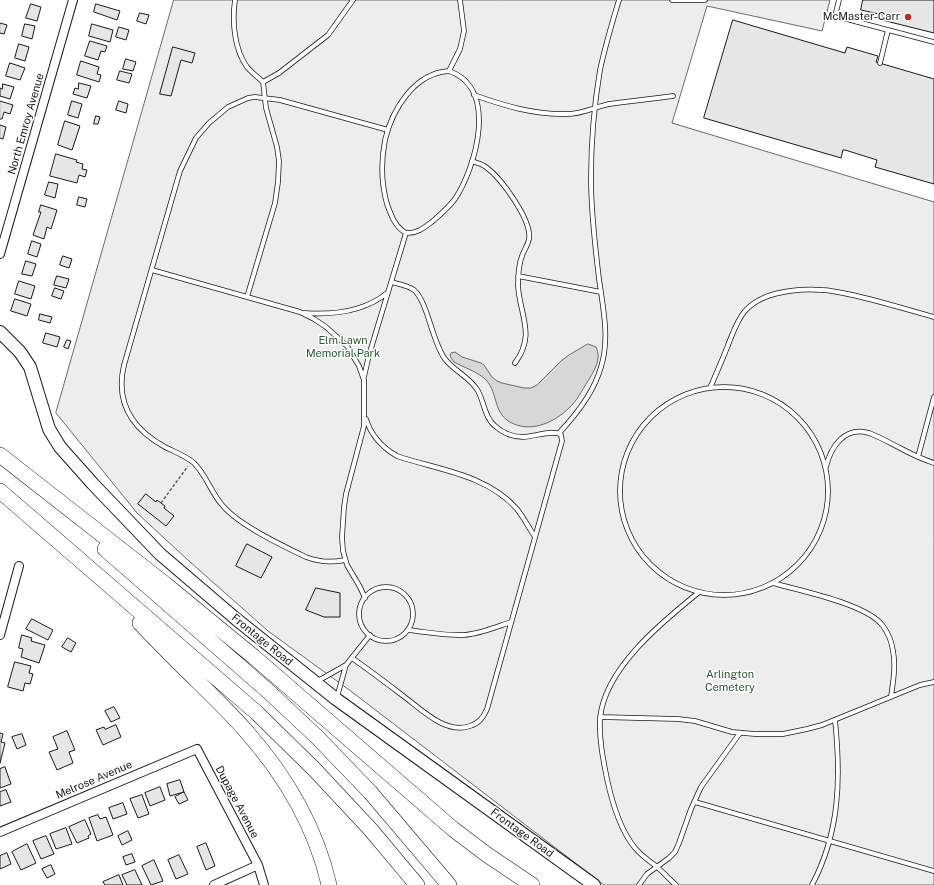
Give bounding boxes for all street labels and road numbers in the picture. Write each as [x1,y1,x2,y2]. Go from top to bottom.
street label: North Emroy Avenue [5,72,47,176]
street label: Frontage Road [229,611,295,669]
street label: Melrose Avenue [54,758,134,802]
street label: Dupage Avenue [212,764,262,840]
street label: Frontage Road [488,806,556,860]

